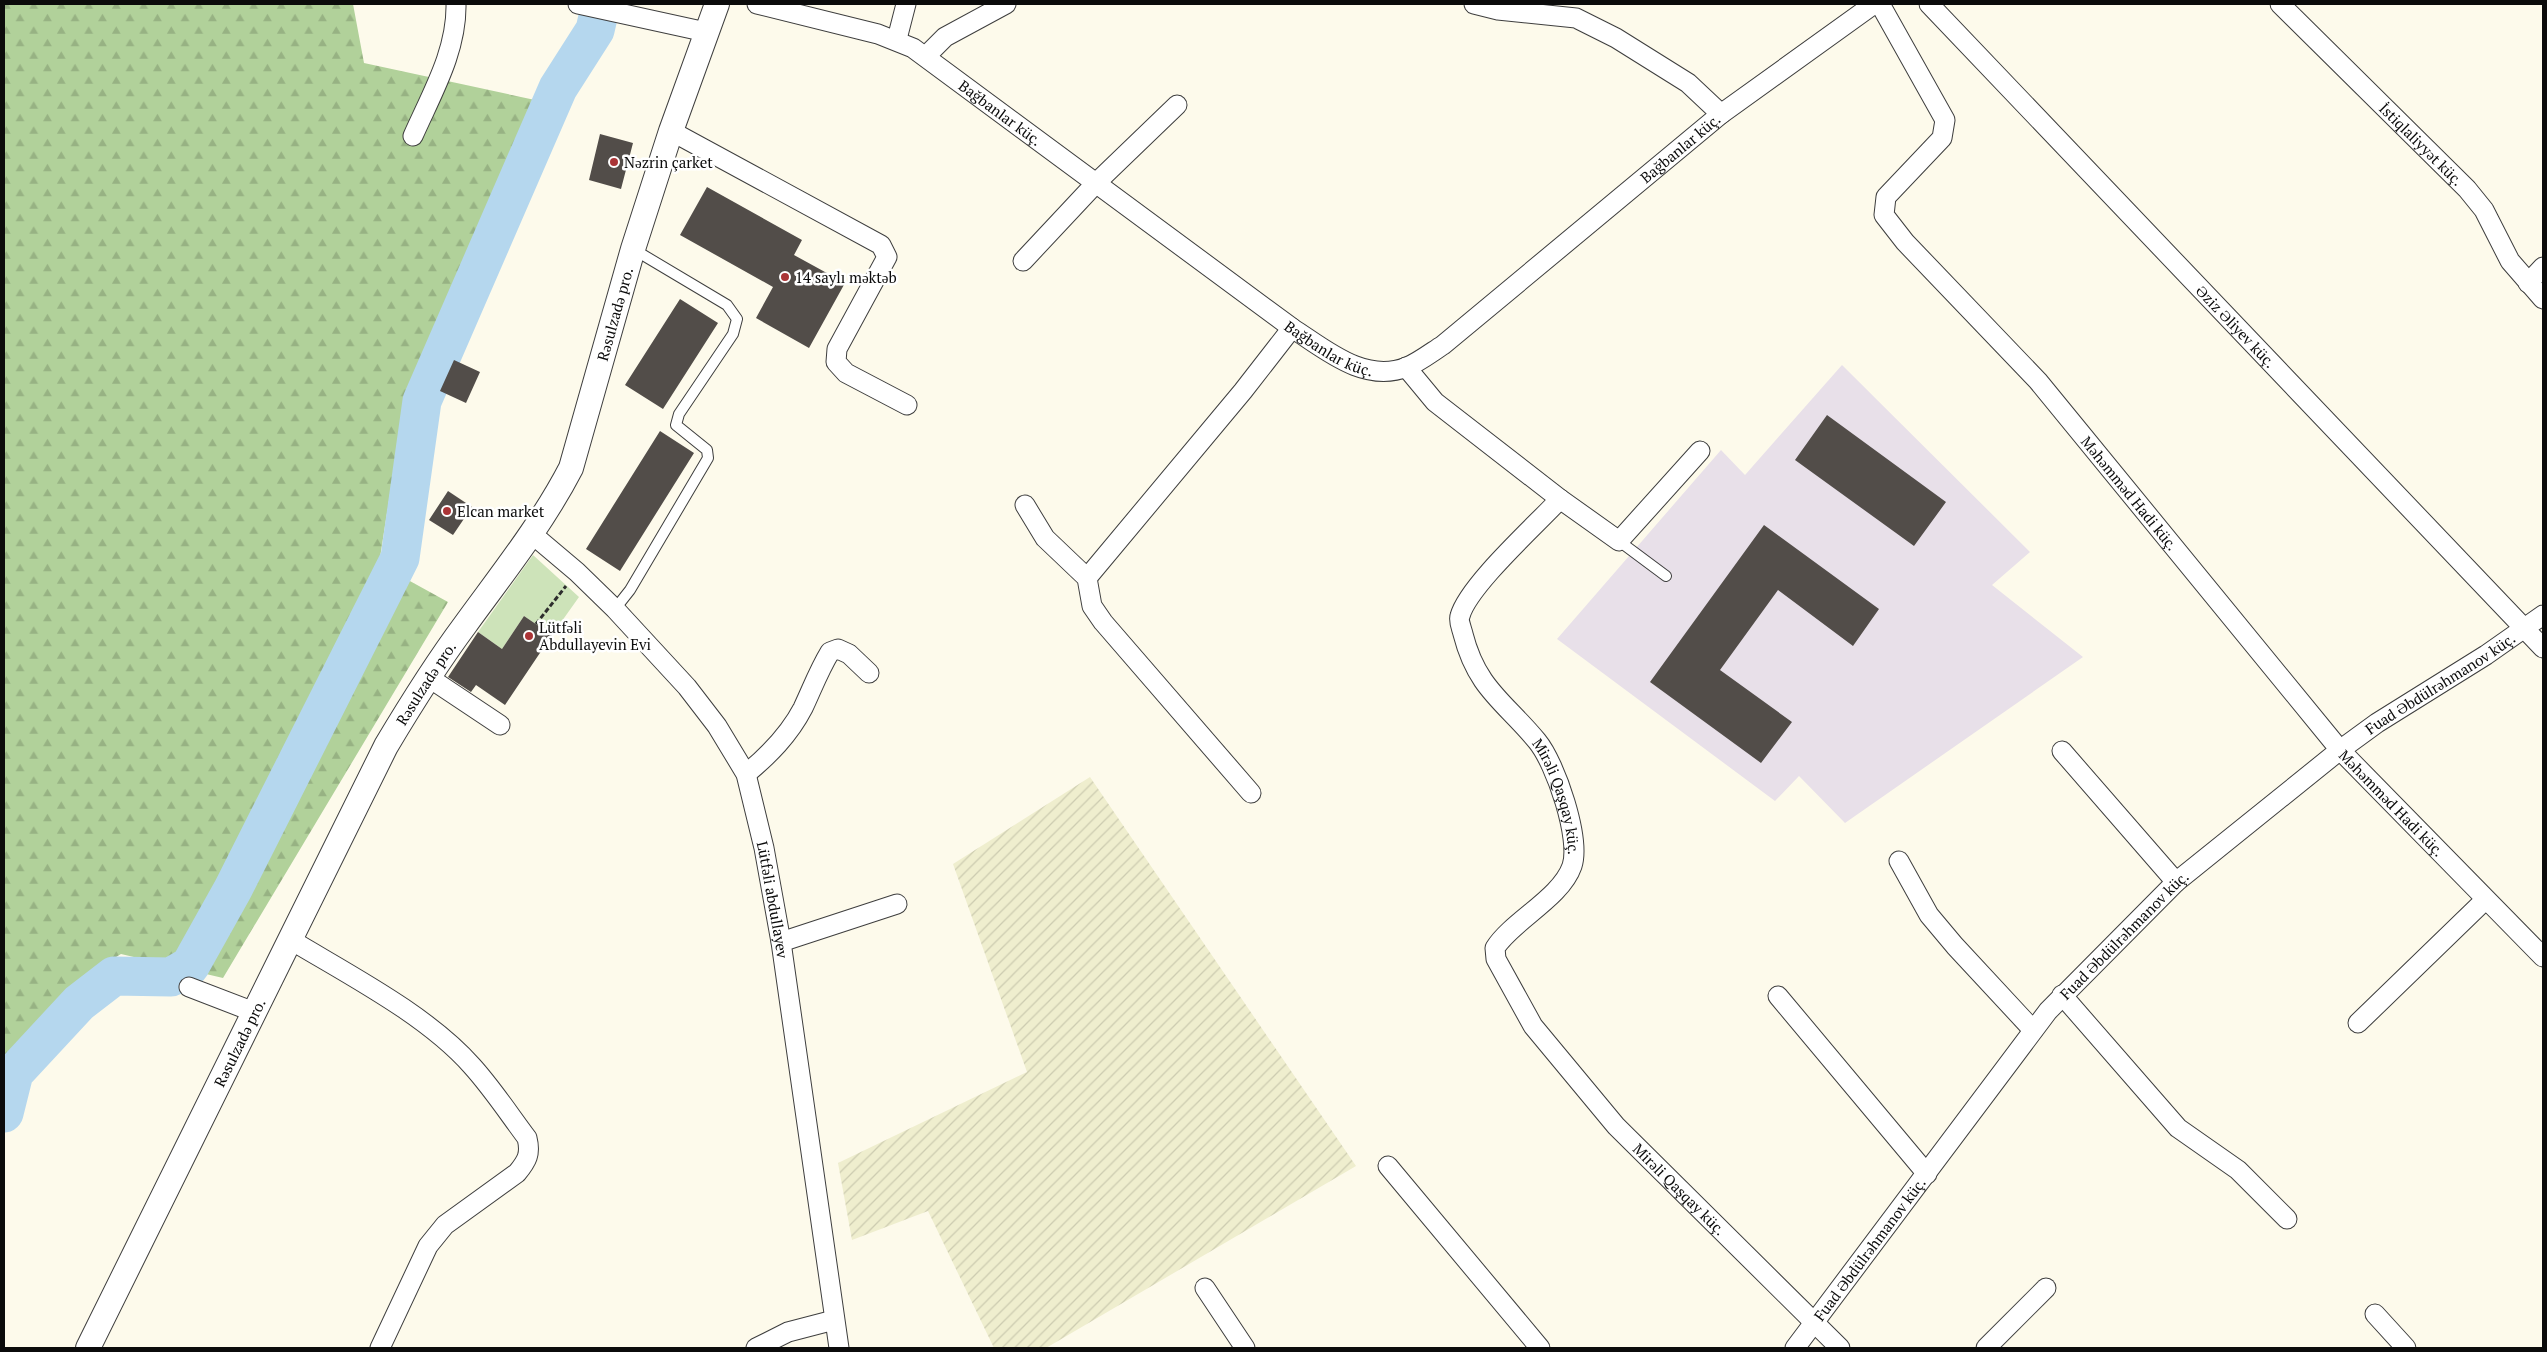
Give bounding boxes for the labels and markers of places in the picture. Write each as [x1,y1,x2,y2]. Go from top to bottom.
place label: Nəzrin çarket [624,152,713,172]
marker: Nəzrin çarket [608,156,620,168]
place label: 14 saylı məktəb [795,267,897,287]
marker: 14 saylı məktəb [779,271,791,283]
place label: Elcan market [457,501,545,521]
marker: Elcan market [441,505,453,517]
place label: Lütfəli Abdullayevin Evi [539,617,651,654]
marker: Lütfəli Abdullayevin Evi [523,630,535,642]

